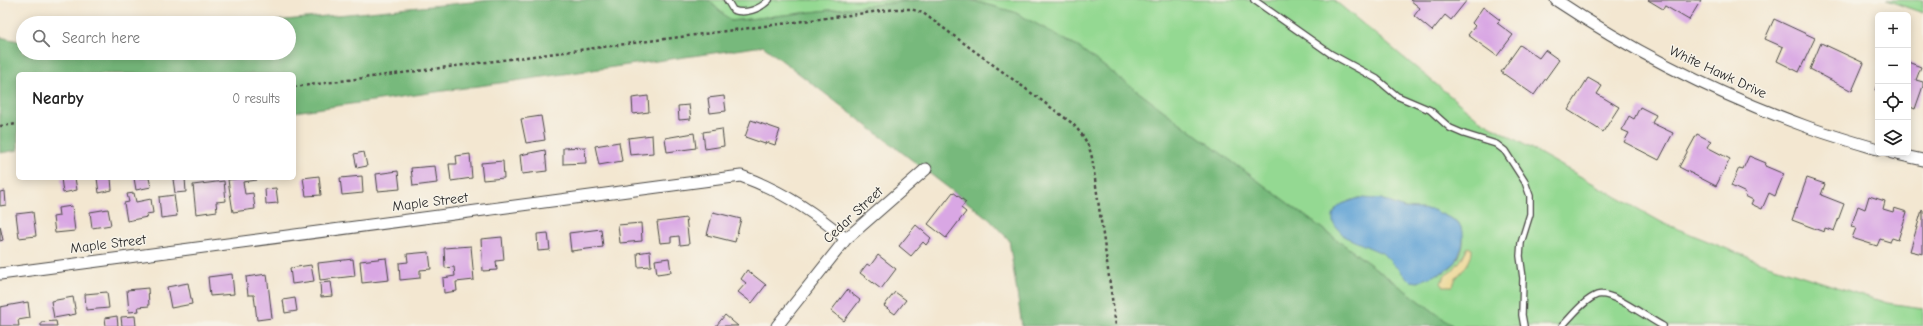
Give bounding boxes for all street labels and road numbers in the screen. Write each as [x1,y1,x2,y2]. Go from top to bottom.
street label: White Hawk Drive [1667,42,1769,102]
street label: Cedar Street [820,182,887,247]
street label: Maple Street [391,189,470,215]
street label: Maple Street [69,231,148,257]

